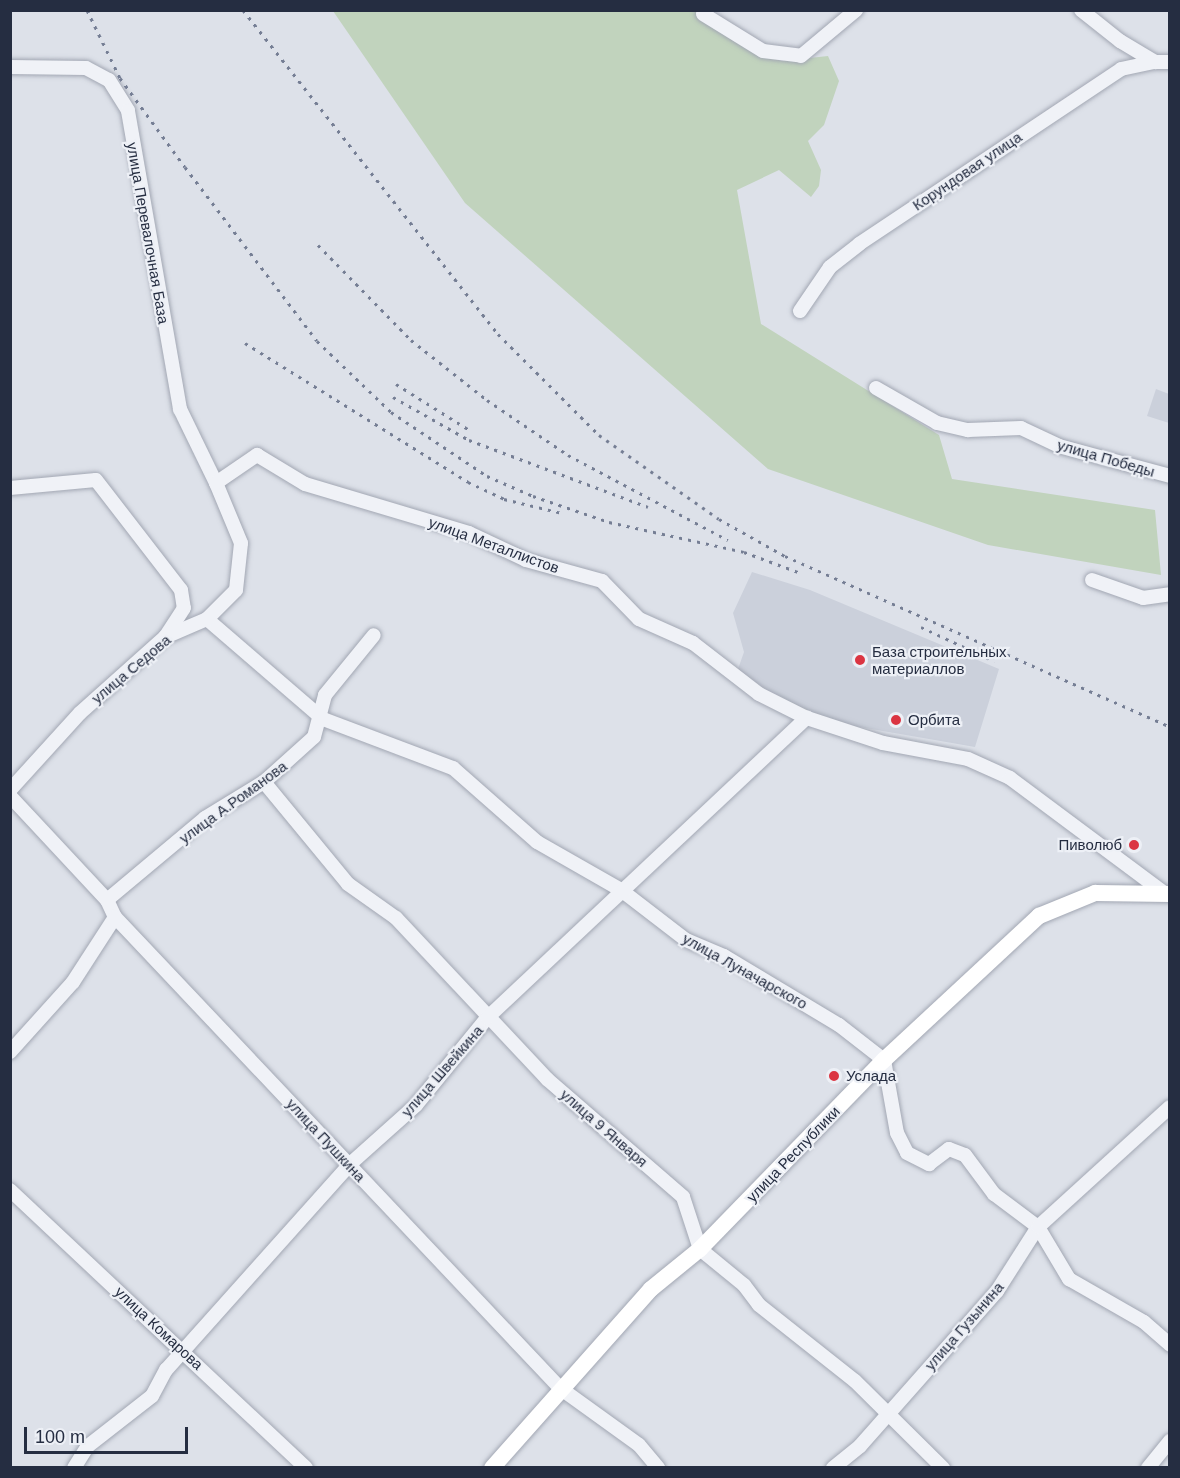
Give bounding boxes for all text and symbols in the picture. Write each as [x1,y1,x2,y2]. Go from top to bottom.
street label: Корундовая улица [909,128,1025,214]
street label: улица Перевалочная База [123,141,173,325]
street label: улица Победы [1055,435,1157,481]
street label: улица Металлистов [426,513,562,577]
street label: улица Седова [88,631,174,707]
place label: База cтроительных материаллов [872,642,1007,677]
marker: База cтроительных материаллов [853,653,867,667]
place label: Орбита [908,711,960,729]
marker: Орбита [889,713,903,727]
street label: улица А.Романова [176,757,290,847]
place label: Пиволюб [1058,836,1122,854]
marker: Пиволюб [1127,838,1141,852]
street label: улица Луначарского [680,929,810,1013]
street label: улица Швейкина [397,1022,487,1120]
place label: Услада [846,1067,896,1085]
marker: Услада [827,1069,841,1083]
street label: улица 9 Января [557,1085,651,1171]
street label: улица Пушкина [283,1095,369,1185]
street label: улица Республики [743,1102,843,1206]
street label: улица Гузынина [921,1278,1007,1374]
street label: улица Комарова [111,1283,207,1373]
scale bar [27,1415,190,1453]
text: 100 m [35,1427,85,1447]

